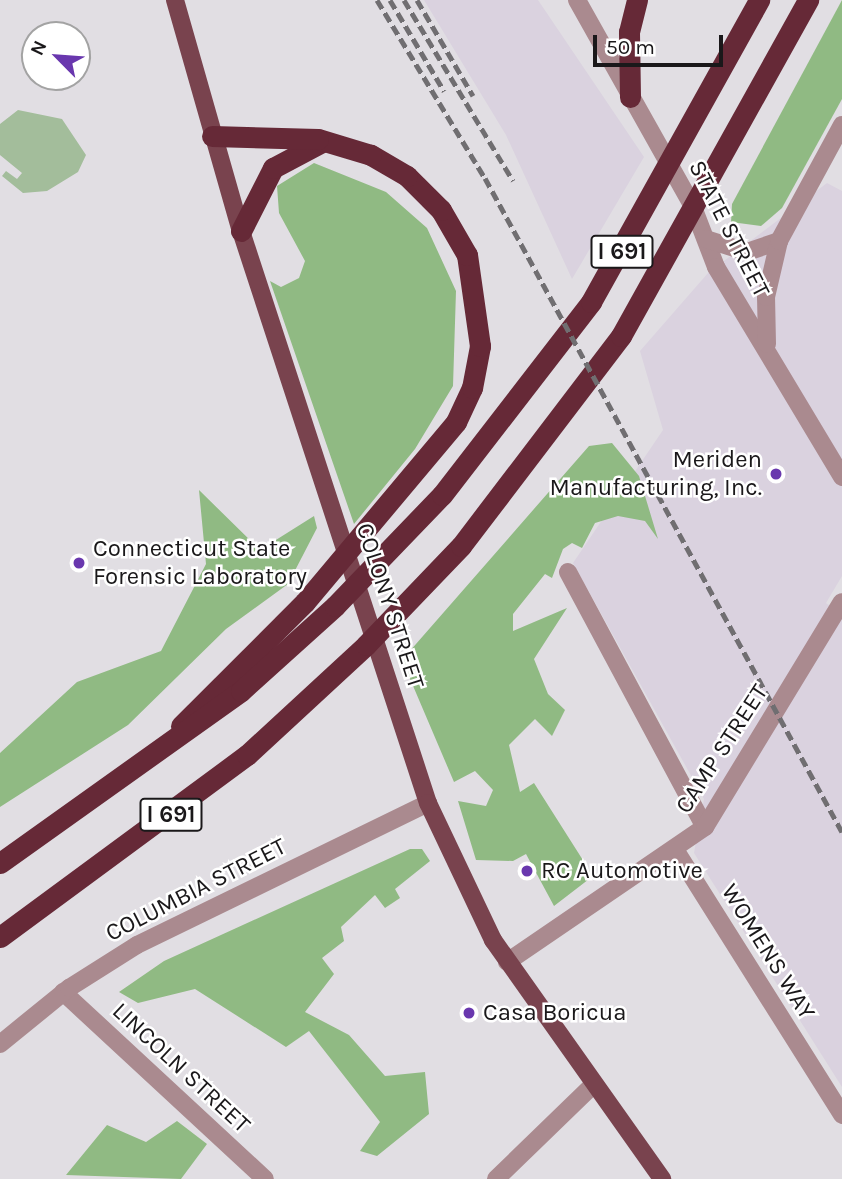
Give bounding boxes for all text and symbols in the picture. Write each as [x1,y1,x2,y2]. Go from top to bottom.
north arrow [21,21,91,91]
scale bar [597,21,726,65]
text: 50 m [606,35,655,59]
text: N [26,37,52,59]
street label: STATE STREET [682,156,776,302]
road number: I 691 [589,232,655,272]
place label: Meriden Manufacturing, Inc. [550,446,762,502]
marker: Meriden Manufacturing, Inc. [768,466,784,482]
street label: COLONY STREET [350,520,430,692]
place label: Connecticut State Forensic Laboratory [93,535,307,591]
marker: Connecticut State Forensic Laboratory [71,555,87,571]
street label: CAMP STREET [670,679,774,819]
road number: I 691 [138,796,204,834]
street label: COLUMBIA STREET [101,832,291,948]
place label: RC Automotive [541,857,703,885]
marker: RC Automotive [519,863,535,879]
street label: WOMENS WAY [715,879,821,1025]
street label: LINCOLN STREET [106,997,256,1139]
place label: Casa Boricua [483,999,626,1027]
marker: Casa Boricua [461,1005,477,1021]

